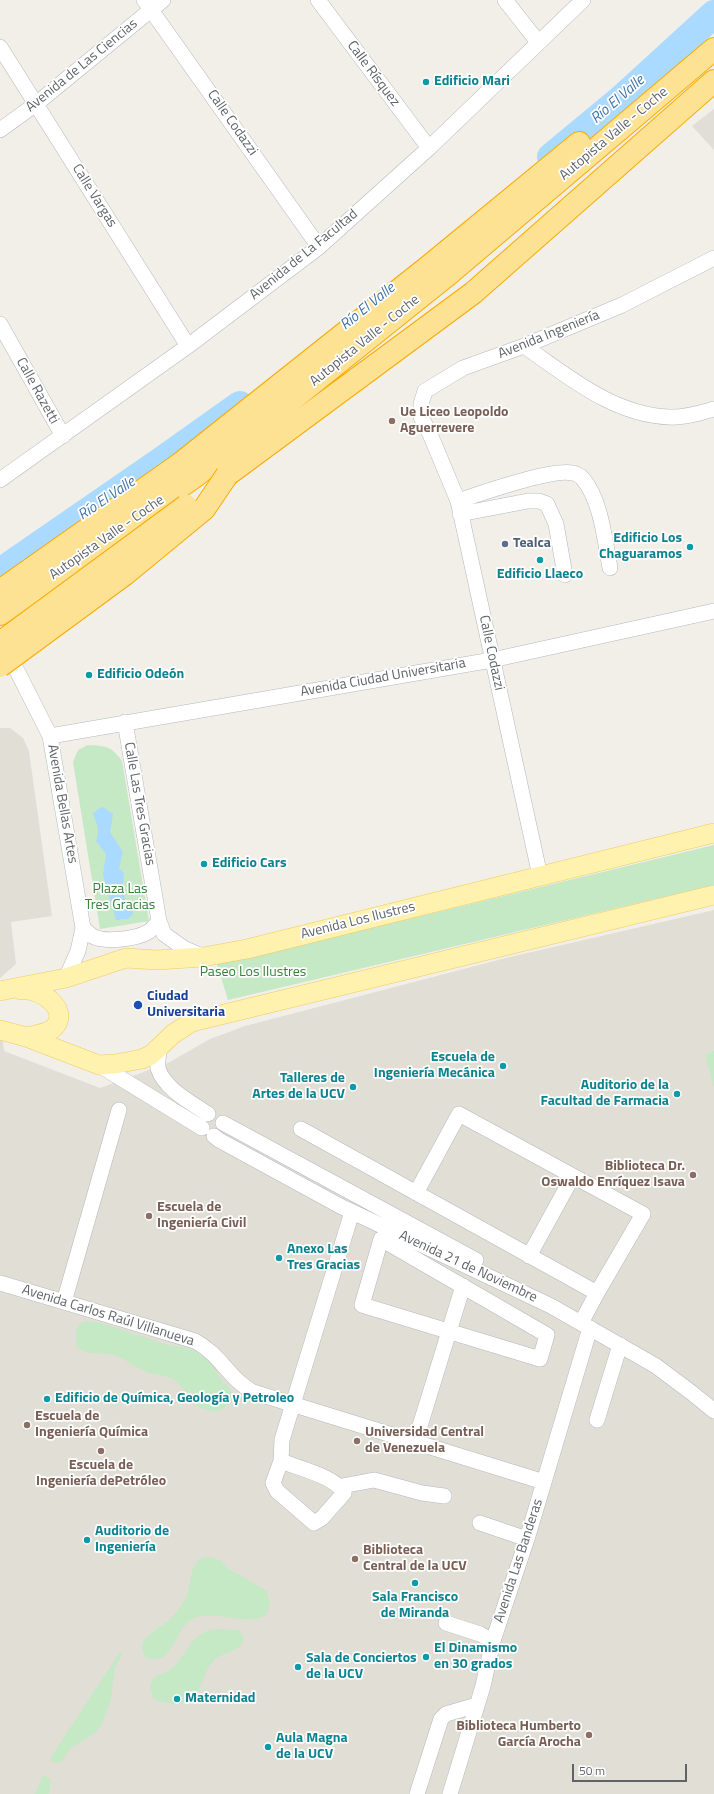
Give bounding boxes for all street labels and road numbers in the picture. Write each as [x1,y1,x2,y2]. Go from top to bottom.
street label: Avenida de Las Ciencias [23,16,141,116]
street label: Calle Rísquez [343,38,403,110]
street label: Autopista Valle - Coche [556,84,672,184]
street label: Calle Codazzi [203,87,261,159]
street label: Calle Vargas [68,161,120,231]
street label: Avenida de La Facultad [247,206,361,304]
street label: Autopista Valle - Coche [307,292,423,390]
street label: Avenida Ingeniería [496,307,602,363]
street label: Calle Razetti [12,355,62,427]
street label: Autopista Valle - Coche [46,492,168,584]
street label: Calle Codazzi [475,614,507,692]
street label: Avenida Ciudad Universitaria [299,655,467,701]
street label: Calle Las Tres Gracias [120,741,158,867]
street label: Avenida Bellas Artes [43,743,81,865]
street label: Avenida Los Ilustres [299,899,417,943]
street label: Avenida 21 de Noviembre [396,1228,540,1306]
street label: Avenida Carlos Raúl Villanueva [20,1282,196,1350]
street label: Avenida Las Banderas [491,1497,547,1625]

